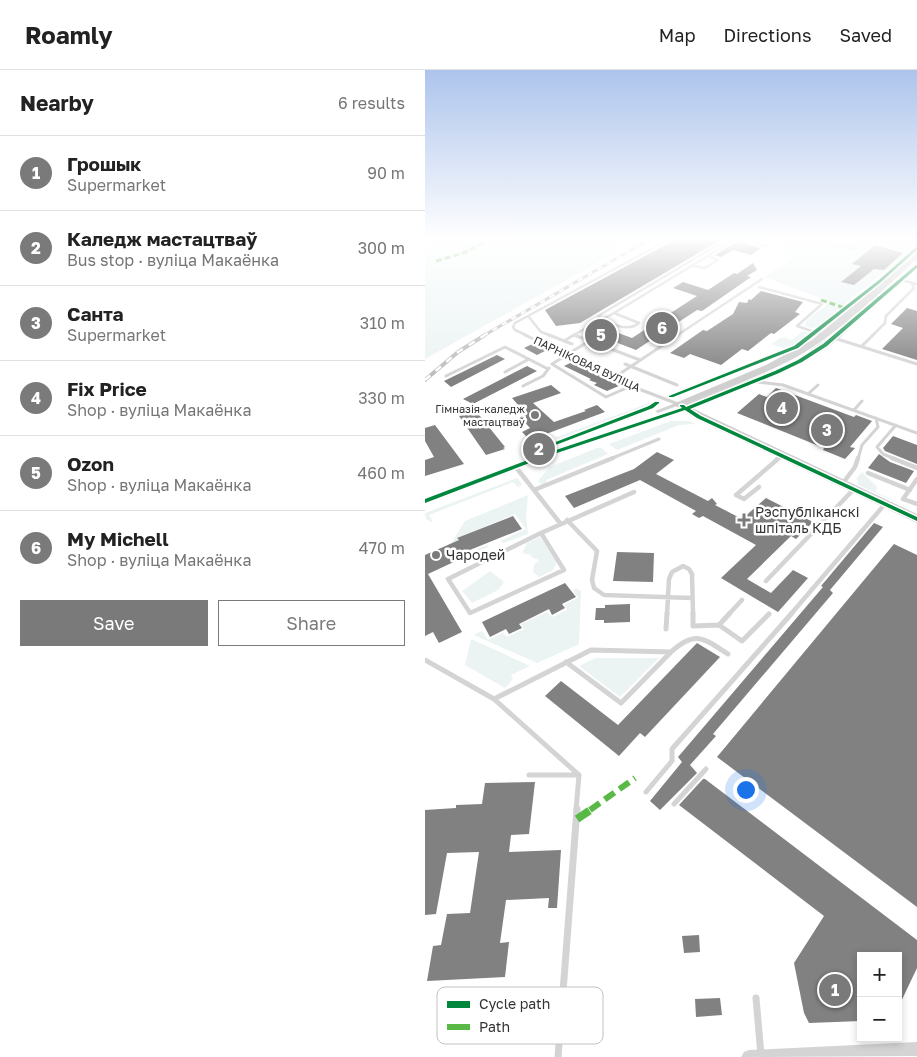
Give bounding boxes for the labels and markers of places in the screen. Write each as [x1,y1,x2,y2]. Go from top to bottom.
pin: 6 [646,309,678,347]
pin: 5 [585,316,617,354]
pin: 4 [766,389,798,427]
place label: Гімназія-каледж мастацтваў [435,402,525,428]
marker: Гімназія-каледж мастацтваў [529,409,541,421]
pin: 3 [811,411,843,449]
pin: 2 [523,430,555,468]
place label: Рэспубліканскі шпіталь КДБ [755,503,859,536]
marker: Рэспубліканскі шпіталь КДБ [737,513,751,527]
place label: Чародей [446,546,505,563]
marker: Чародей [430,549,442,561]
pin: 1 [819,971,851,1009]

